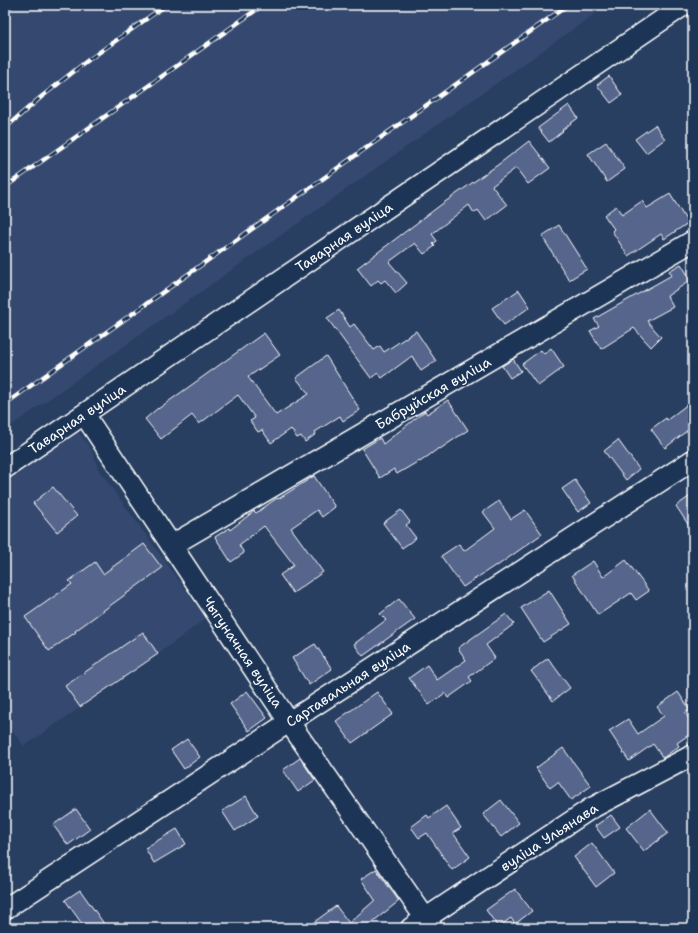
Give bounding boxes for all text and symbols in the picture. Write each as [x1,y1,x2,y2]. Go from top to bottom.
street label: Таварная вуліца [292,198,396,276]
street label: Бабруйская вуліца [372,352,494,433]
street label: Таварная вуліца [25,380,129,458]
street label: Чыгуначная вуліца [199,593,287,711]
street label: Сартавальная вуліца [282,637,414,731]
street label: вуліца Ульянава [497,799,601,875]

